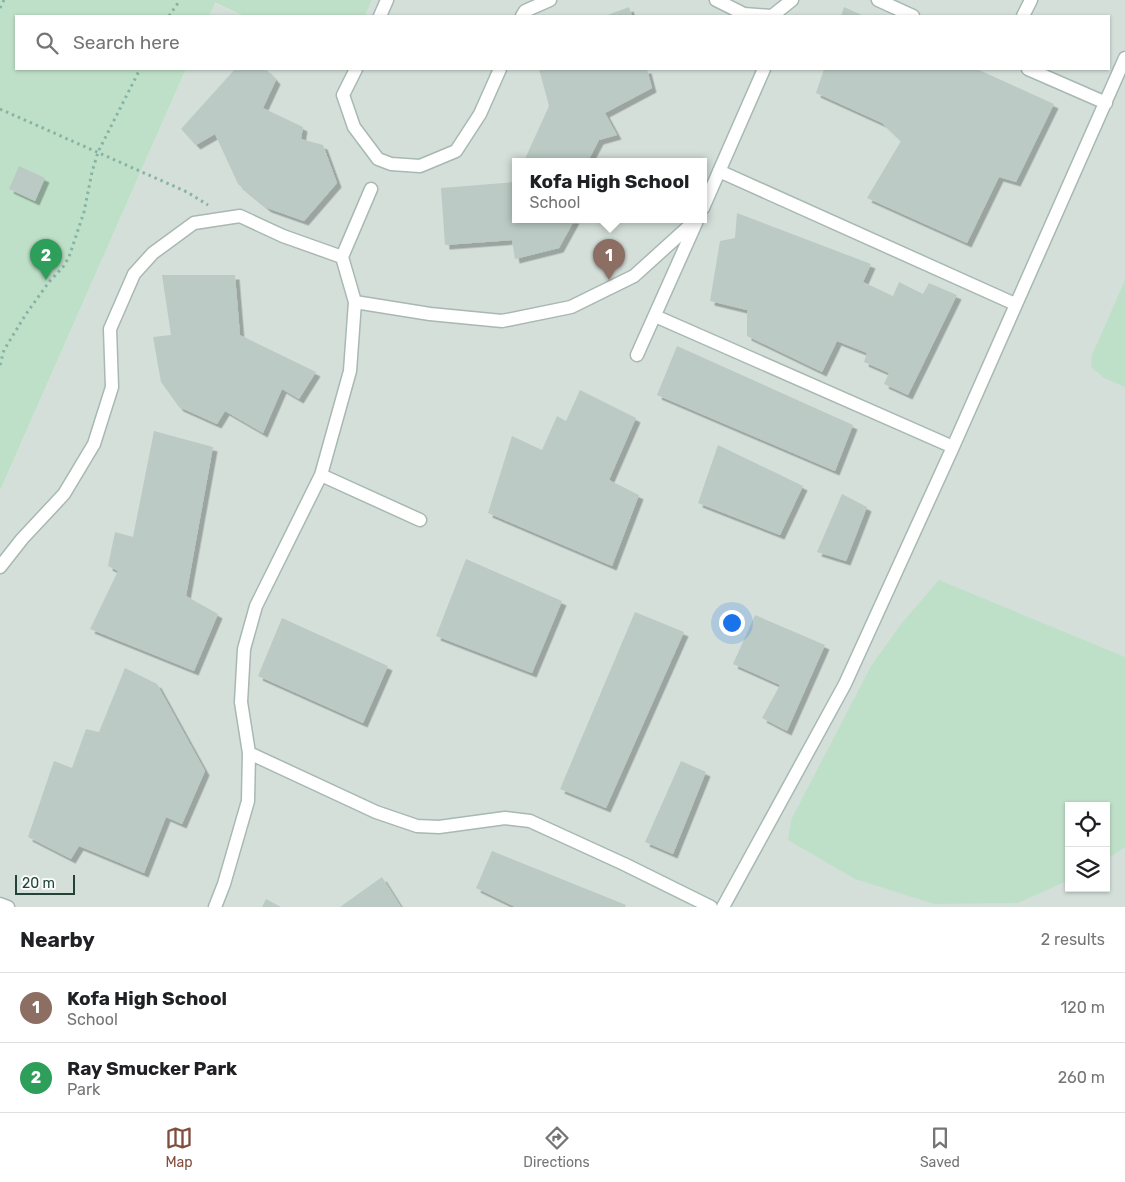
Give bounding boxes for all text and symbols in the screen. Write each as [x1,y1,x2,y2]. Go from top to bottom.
search box [15,15,1110,70]
icon: search [33,29,61,57]
text: Search here [73,31,180,54]
popup [512,158,707,223]
text: Kofa High School [530,170,689,193]
text: School [530,193,580,212]
pin: 2 [30,239,62,280]
pin: 1 [593,239,625,280]
your location [719,610,745,636]
map controls [1065,802,1110,892]
button: locate [1065,802,1110,847]
button: layers [1065,847,1110,892]
scale bar [15,872,75,895]
text: 20 m [22,875,55,892]
text: Nearby [20,927,95,952]
text: 2 results [1041,930,1105,949]
text: Kofa High School [67,987,227,1010]
text: 1 [32,998,40,1017]
text: 120 m [1060,998,1105,1017]
text: School [67,1010,118,1029]
text: Ray Smucker Park [67,1057,237,1080]
text: 2 [31,1068,41,1087]
text: 260 m [1058,1068,1105,1087]
text: Park [67,1080,100,1099]
tab: Map [165,1124,193,1171]
tab: Directions [523,1124,590,1171]
tab: Saved [920,1124,960,1171]

